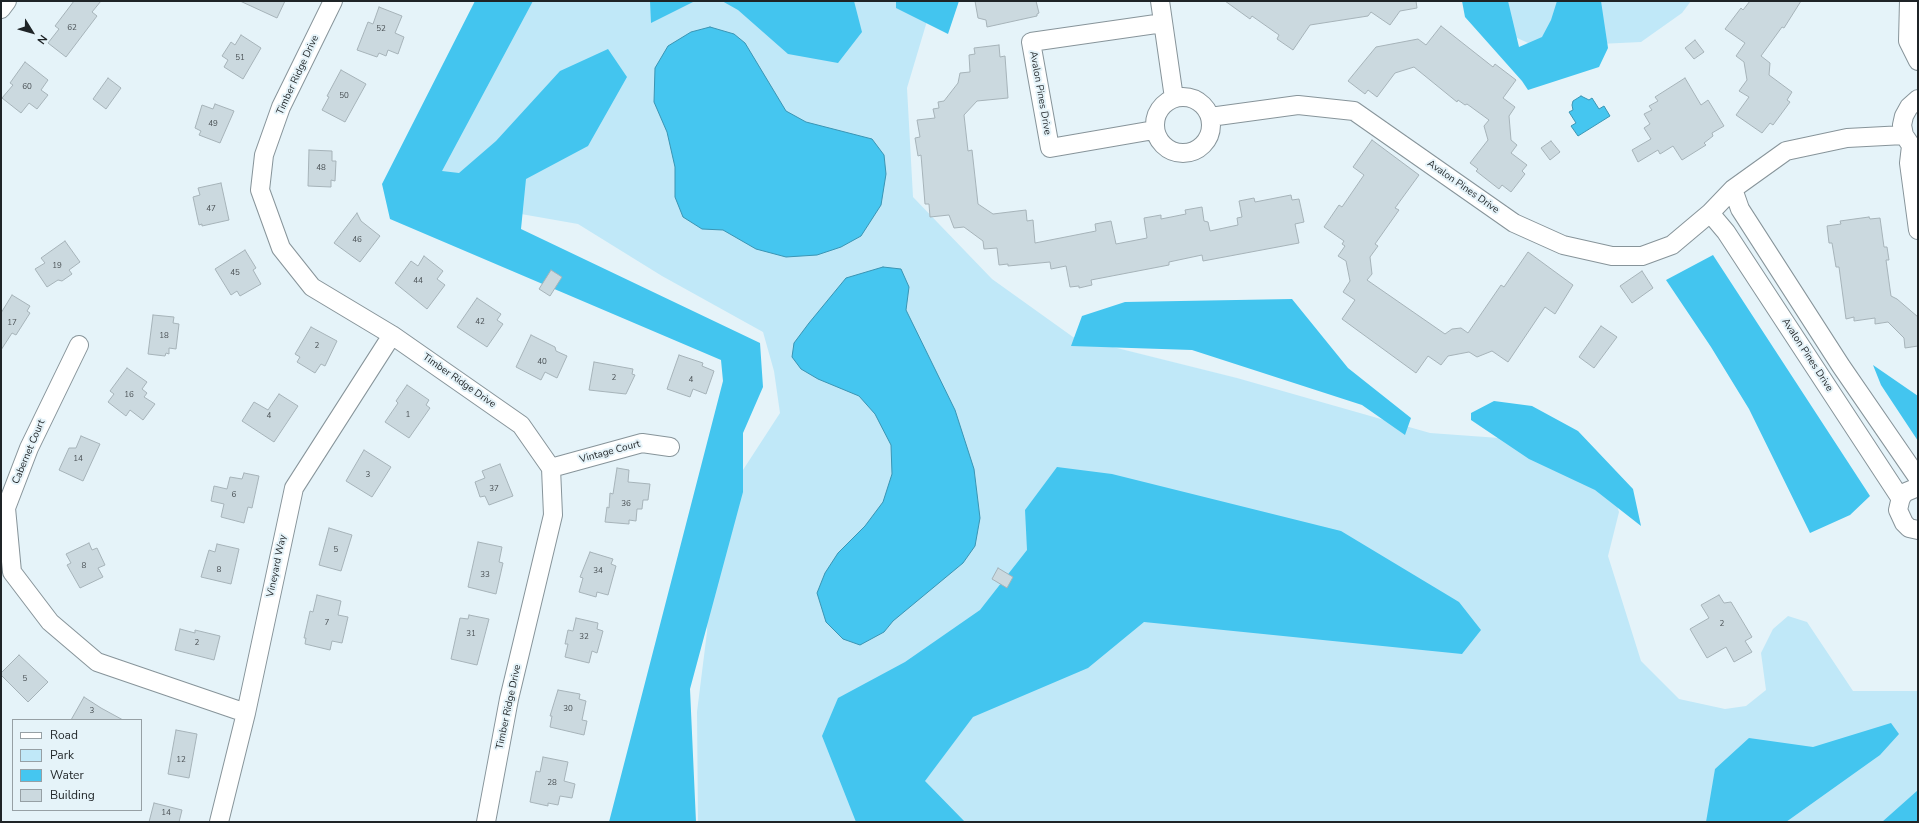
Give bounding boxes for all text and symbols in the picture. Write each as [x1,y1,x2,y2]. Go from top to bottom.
north arrow [12,12,52,52]
house number: 62 [67,23,77,33]
house number: 52 [376,24,386,34]
text: N [34,32,50,47]
street label: Timber Ridge Drive [274,33,322,117]
street label: Avalon Pines Drive [1027,50,1053,136]
house number: 51 [235,53,245,63]
house number: 60 [22,82,32,92]
house number: 50 [339,91,349,101]
house number: 49 [208,119,218,129]
street label: Avalon Pines Drive [1425,158,1501,216]
house number: 48 [316,163,326,173]
house number: 47 [206,204,216,214]
house number: 46 [352,235,362,245]
house number: 19 [52,261,62,271]
house number: 45 [230,268,240,278]
house number: 44 [413,276,423,286]
street label: Avalon Pines Drive [1779,316,1835,394]
house number: 42 [475,317,485,327]
house number: 17 [7,318,17,328]
house number: 18 [159,331,169,341]
house number: 2 [315,341,319,351]
street label: Timber Ridge Drive [420,351,498,411]
house number: 40 [537,357,547,367]
house number: 2 [612,373,616,383]
house number: 4 [689,375,693,385]
house number: 16 [124,390,134,400]
house number: 1 [406,410,410,420]
house number: 4 [267,411,271,421]
street label: Cabernet Court [10,418,48,486]
street label: Vintage Court [578,438,642,466]
house number: 14 [73,454,83,464]
house number: 3 [366,470,370,480]
house number: 37 [489,484,499,494]
house number: 6 [232,490,236,500]
house number: 36 [621,499,631,509]
street label: Vineyard Way [265,534,289,598]
house number: 5 [334,545,338,555]
house number: 8 [82,561,86,571]
house number: 8 [217,565,221,575]
house number: 34 [593,566,603,576]
house number: 33 [480,570,490,580]
house number: 7 [325,618,329,628]
house number: 2 [1720,619,1724,629]
house number: 31 [466,629,476,639]
house number: 32 [579,632,589,642]
house number: 2 [195,638,199,648]
street label: Timber Ridge Drive [494,663,524,751]
house number: 5 [23,674,27,684]
house number: 30 [563,704,573,714]
house number: 3 [90,706,94,716]
legend [12,719,142,811]
text: Road [50,727,78,743]
text: Park [50,747,74,763]
house number: 12 [176,755,186,765]
text: Water [50,767,84,783]
house number: 28 [547,778,557,788]
text: Building [50,787,95,803]
house number: 14 [161,808,171,818]

